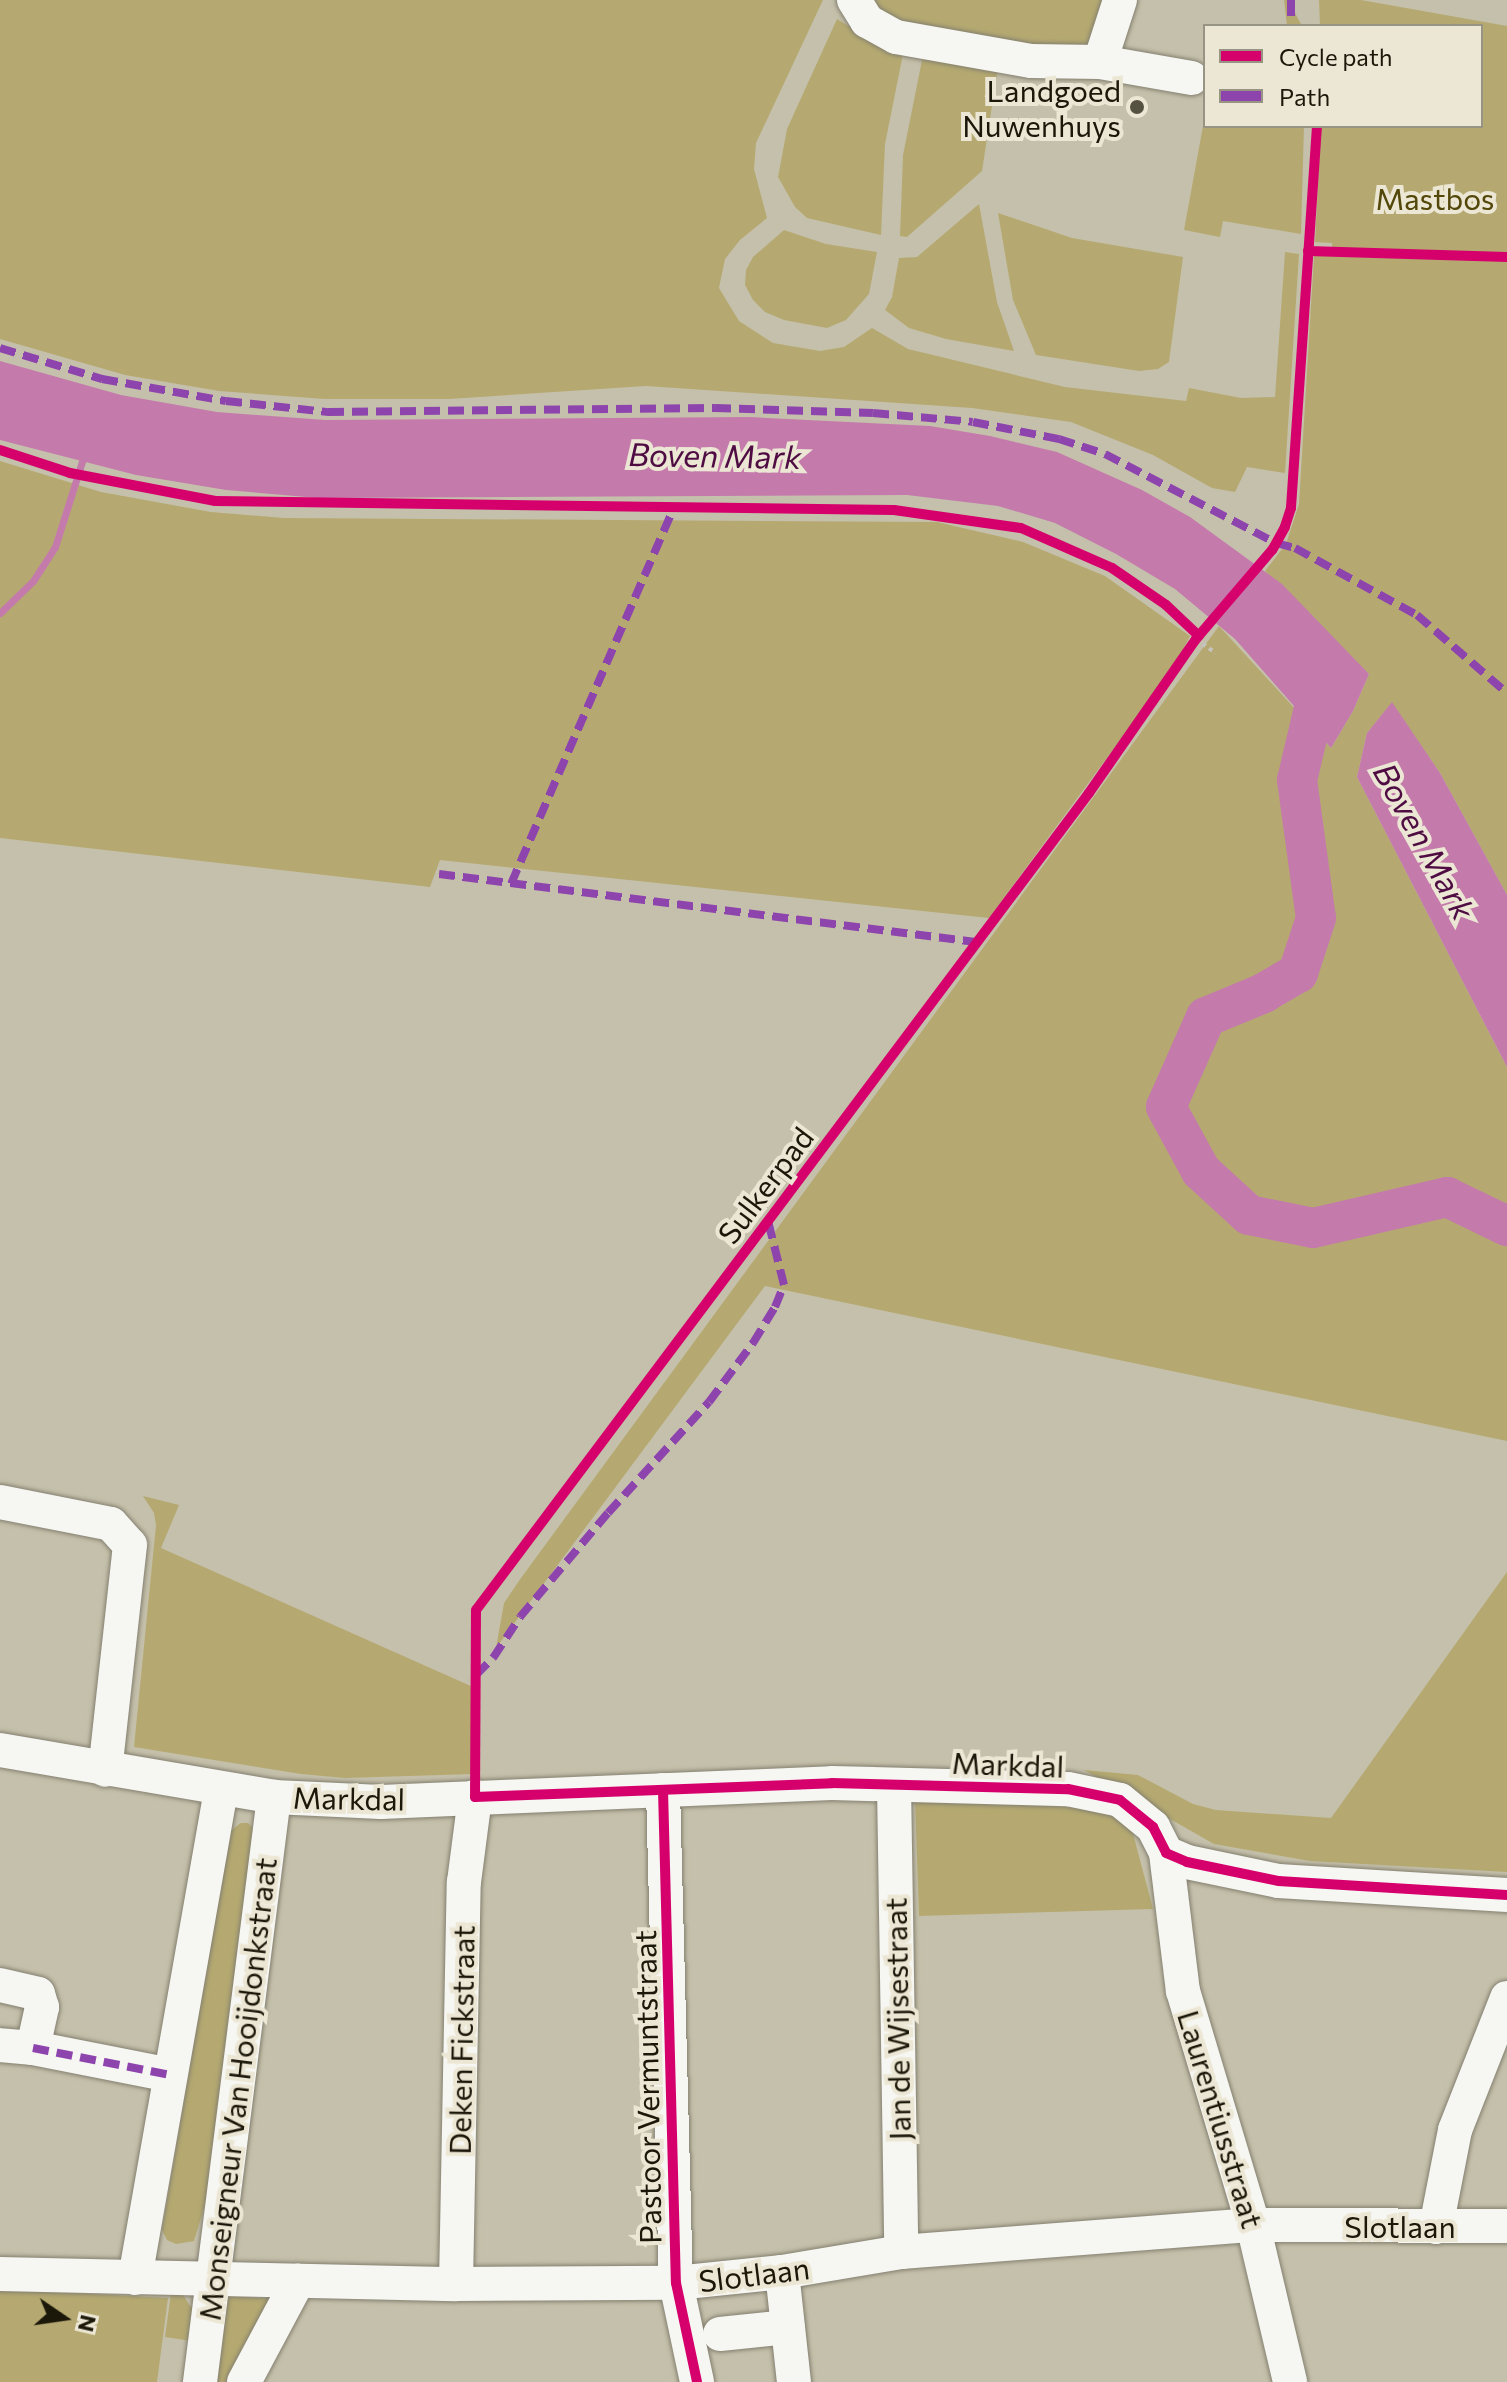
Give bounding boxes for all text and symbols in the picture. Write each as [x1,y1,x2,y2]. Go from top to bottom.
legend [1203,24,1483,128]
text: Cycle path [1279,42,1393,71]
place label: Landgoed Nuwenhuys [962,72,1121,142]
text: Path [1279,82,1330,111]
marker: Landgoed Nuwenhuys [1128,98,1146,116]
park label: Mastbos [1375,180,1495,216]
water label: Boven Mark [628,434,802,476]
water label: Boven Mark [1366,756,1484,926]
street label: Sulkerpad [710,1120,820,1250]
street label: Markdal [951,1744,1065,1784]
street label: Markdal [292,1779,406,1817]
street label: Monseigneur Van Hooijdonkstraat [191,1856,283,2322]
street label: Jan de Wijsestraat [877,1897,917,2141]
street label: Deken Fickstraat [441,1925,481,2155]
street label: Pastoor Vermuntstraat [626,1930,668,2244]
street label: Laurentiusstraat [1171,2006,1271,2232]
street label: Slotlaan [1344,2208,1456,2244]
street label: Slotlaan [697,2249,811,2299]
north arrow [24,2278,104,2358]
text: N [73,2312,103,2335]

